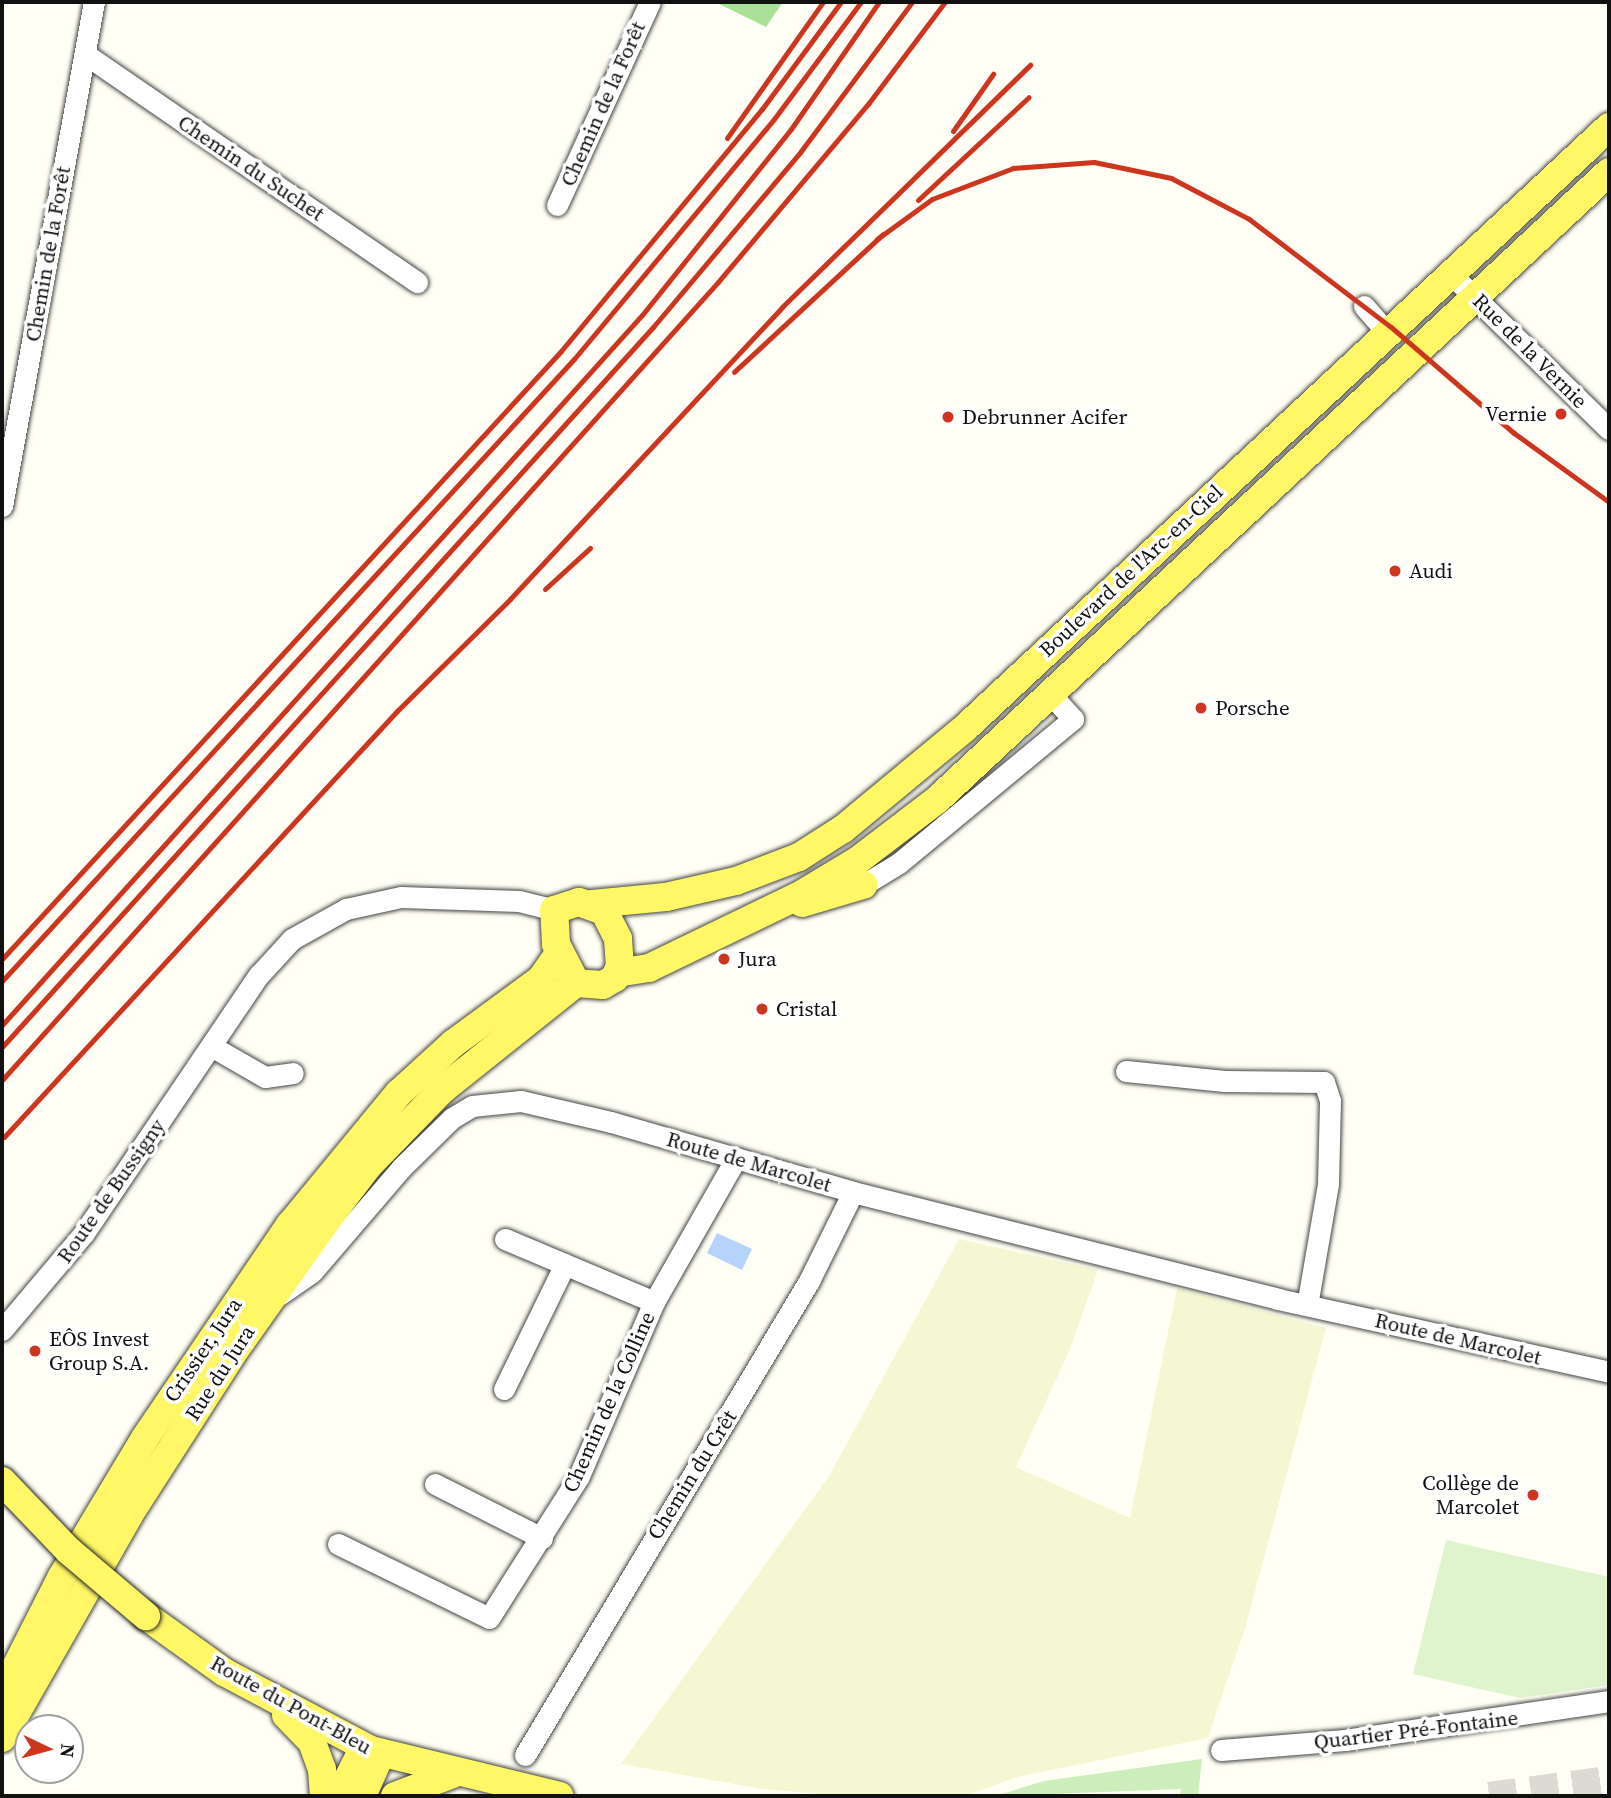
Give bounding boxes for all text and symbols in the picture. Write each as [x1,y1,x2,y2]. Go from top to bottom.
street label: Chemin de la Forêt [555,18,651,190]
street label: Chemin du Suchet [173,110,329,226]
street label: Chemin de la Forêt [20,164,76,344]
street label: Rue de la Vernie [1467,288,1593,414]
place label: Vernie [1485,401,1547,427]
place label: Debrunner Acifer [962,404,1127,430]
marker: Vernie [1553,406,1569,422]
marker: Debrunner Acifer [940,409,956,425]
street label: Boulevard de l'Arc-en-Ciel [1034,479,1228,663]
place label: Audi [1409,558,1453,584]
marker: Audi [1387,563,1403,579]
place label: Porsche [1215,695,1290,721]
marker: Porsche [1193,700,1209,716]
place label: Jura [738,946,777,972]
marker: Jura [716,951,732,967]
place label: Cristal [776,996,837,1022]
marker: Cristal [754,1001,770,1017]
street label: Route de Bussigny [52,1114,170,1268]
street label: Route de Marcolet [664,1126,834,1198]
street label: Crissier, Jura [159,1293,247,1407]
street label: Chemin de la Colline [558,1308,660,1496]
street label: Route de Marcolet [1372,1308,1544,1370]
street label: Rue du Jura [180,1321,260,1425]
place label: EÔS Invest Group S.A. [49,1326,149,1376]
marker: EÔS Invest Group S.A. [27,1343,43,1359]
street label: Chemin du Crêt [642,1406,742,1544]
place label: Collège de Marcolet [1422,1470,1519,1520]
marker: Collège de Marcolet [1525,1487,1541,1503]
street label: Route du Pont-Bleu [206,1650,376,1760]
street label: Quartier Pré-Fontaine [1312,1705,1520,1755]
north arrow [14,1714,84,1784]
text: N [54,1743,81,1759]

